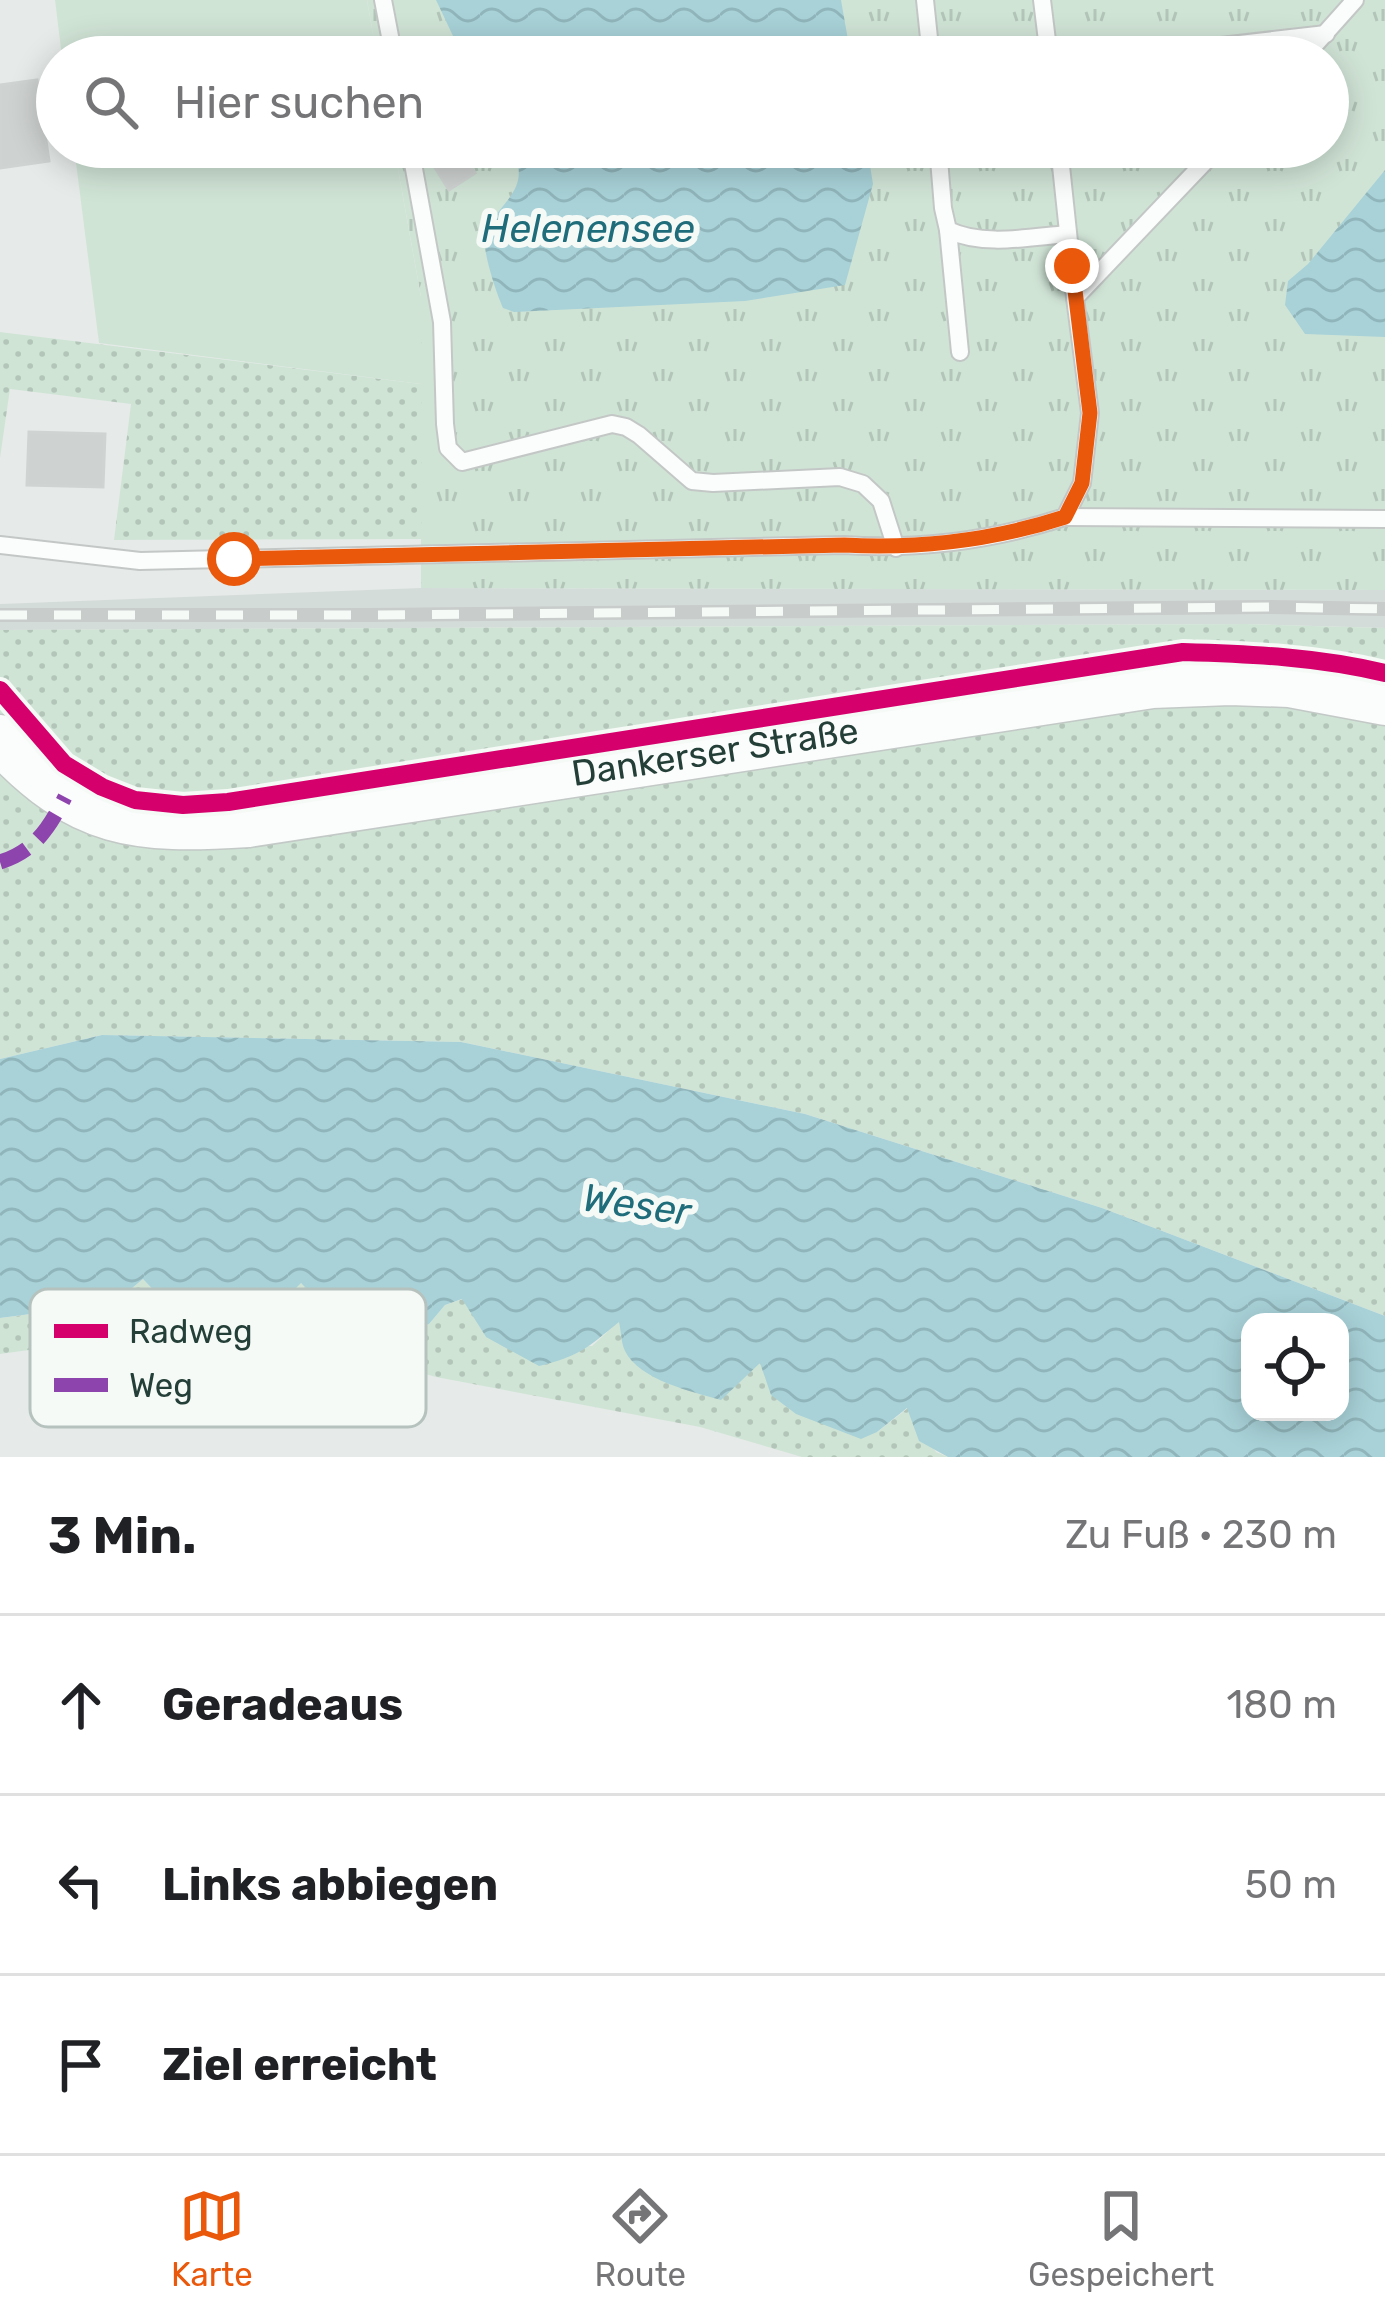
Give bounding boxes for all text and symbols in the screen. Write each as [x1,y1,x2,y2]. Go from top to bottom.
search box [36,36,1349,168]
icon: search [78,69,144,135]
text: Hier suchen [174,76,424,129]
water label: Helenensee [481,206,695,252]
route end [1045,239,1099,293]
route start [207,532,261,586]
street label: Dankerser Straße [569,708,861,795]
water label: Weser [580,1175,696,1236]
legend [30,1289,426,1427]
text: Radweg [129,1312,253,1351]
map controls [1241,1313,1349,1421]
button: locate [1241,1313,1349,1421]
text: Weg [129,1366,193,1405]
text: 3 Min. [48,1505,197,1566]
text: Zu Fuß · 230 m [1065,1512,1337,1558]
icon: ahead [48,1672,114,1738]
text: Geradeaus [162,1678,403,1731]
text: 180 m [1227,1682,1337,1728]
icon: left [48,1852,114,1918]
text: Links abbiegen [162,1858,498,1911]
text: 50 m [1245,1862,1337,1908]
icon: arrive [48,2032,114,2098]
text: Ziel erreicht [162,2038,437,2091]
tab: Karte [171,2183,253,2294]
tab: Route [594,2183,686,2294]
tab: Gespeichert [1028,2183,1214,2294]

